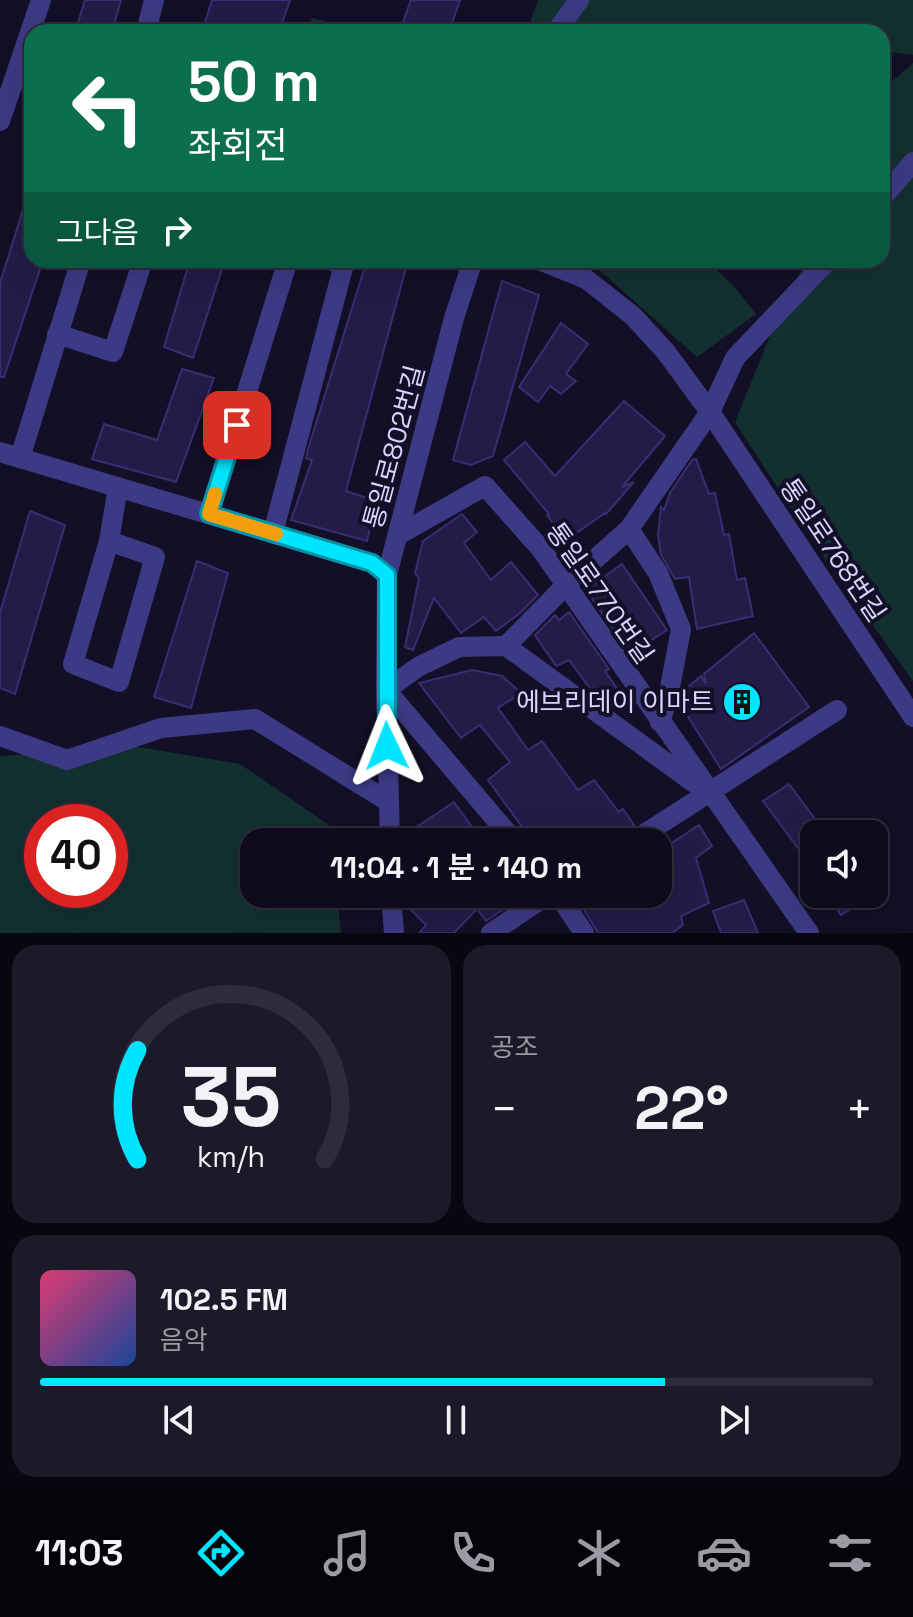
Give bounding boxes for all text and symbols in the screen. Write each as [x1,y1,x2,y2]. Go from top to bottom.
text: 50 m [188,46,320,117]
icon: left [56,56,160,160]
text: 좌회전 [188,123,287,169]
icon: right [155,208,199,252]
text: 그다음 [56,213,139,252]
street label: 통일로802번길 [356,361,432,533]
pin [203,391,271,459]
icon: arrive [215,403,259,447]
street label: 통일로768번길 [772,472,894,628]
street label: 통일로770번길 [539,516,661,670]
building icon: 에브리데이 이마트 [721,681,763,723]
place label: 에브리데이 이마트 [516,685,714,719]
position arrow [345,704,429,788]
speed limit sign: 40 [24,804,128,908]
map controls [800,820,888,908]
button: sound [800,820,888,908]
text: 11:04 · 1 분 · 140 m [330,848,582,887]
text: 공조 [491,1030,538,1064]
text: 35 [181,1044,282,1150]
text: 22° [634,1070,729,1147]
text: − [491,1081,518,1137]
text: + [846,1081,873,1137]
text: km/h [197,1139,265,1175]
text: 102.5 FM [160,1280,288,1319]
text: 음악 [160,1323,208,1357]
icon: previous [157,1398,201,1442]
icon: pause [434,1398,478,1442]
icon: next [712,1398,756,1442]
icon: directions [193,1525,249,1581]
icon: music [319,1525,375,1581]
icon: phone [445,1525,501,1581]
icon: climate [571,1525,627,1581]
icon: car [696,1525,752,1581]
icon: filters [822,1525,878,1581]
text: 11:03 [35,1530,123,1576]

